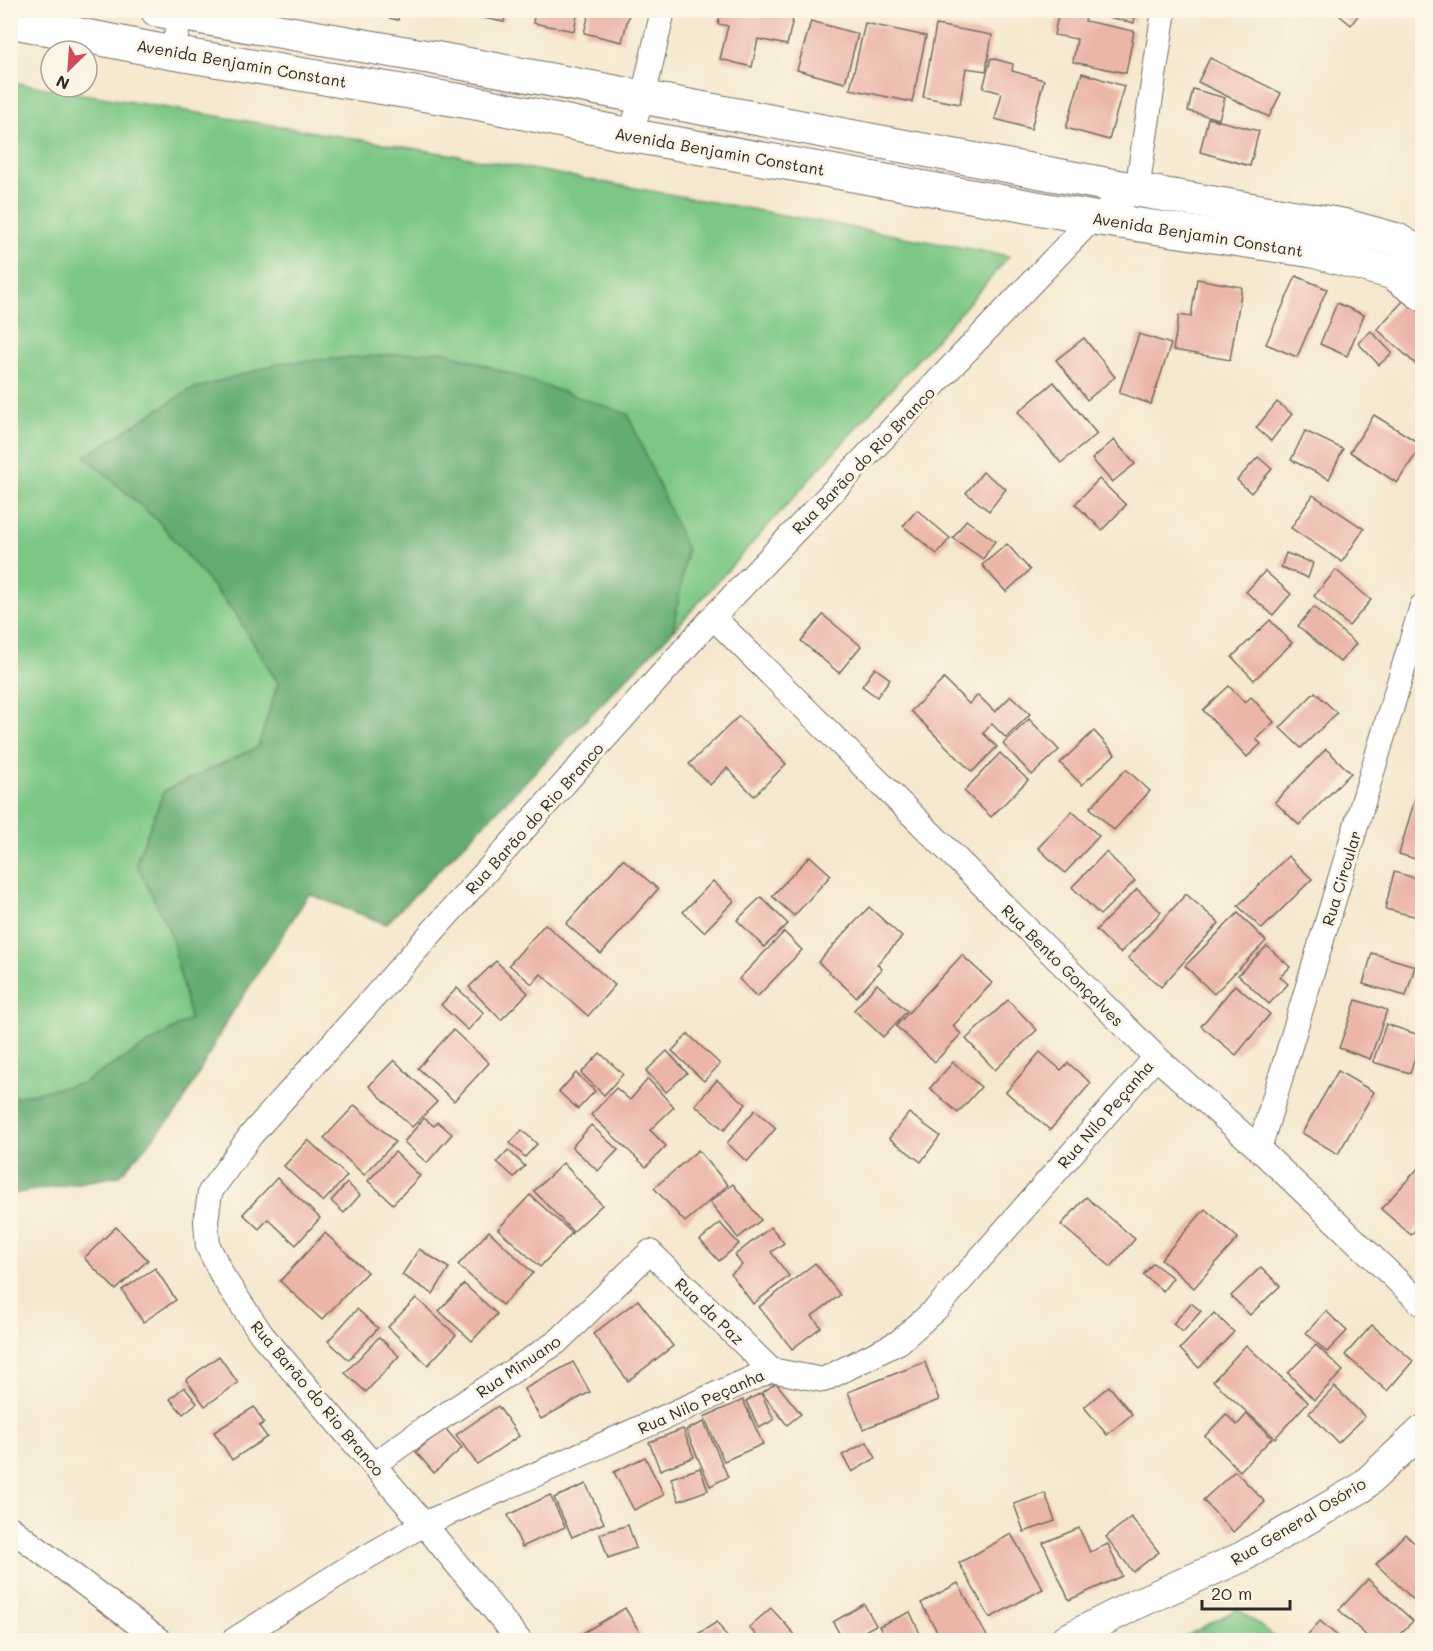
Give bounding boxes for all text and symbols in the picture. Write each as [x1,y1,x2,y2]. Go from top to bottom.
street label: Avenida Benjamin Constant [135,34,349,92]
north arrow [39,39,99,99]
text: N [53,71,72,95]
street label: Avenida Benjamin Constant [613,122,827,180]
street label: Avenida Benjamin Constant [1091,207,1305,261]
street label: Rua Barão do Rio Branco [787,382,939,538]
street label: Rua Barão do Rio Branco [460,738,608,898]
street label: Rua Circular [1317,828,1365,928]
street label: Rua Bento Gonçalves [998,900,1128,1030]
street label: Rua Nilo Peçanha [1052,1056,1158,1172]
street label: Rua da Paz [671,1273,749,1349]
street label: Rua Barão do Rio Branco [247,1316,389,1480]
street label: Rua Minuano [472,1330,564,1402]
street label: Rua Nilo Peçanha [634,1364,768,1438]
street label: Rua General Osório [1227,1472,1369,1570]
scale bar [1202,1573,1290,1611]
text: 20 m [1211,1581,1252,1605]

